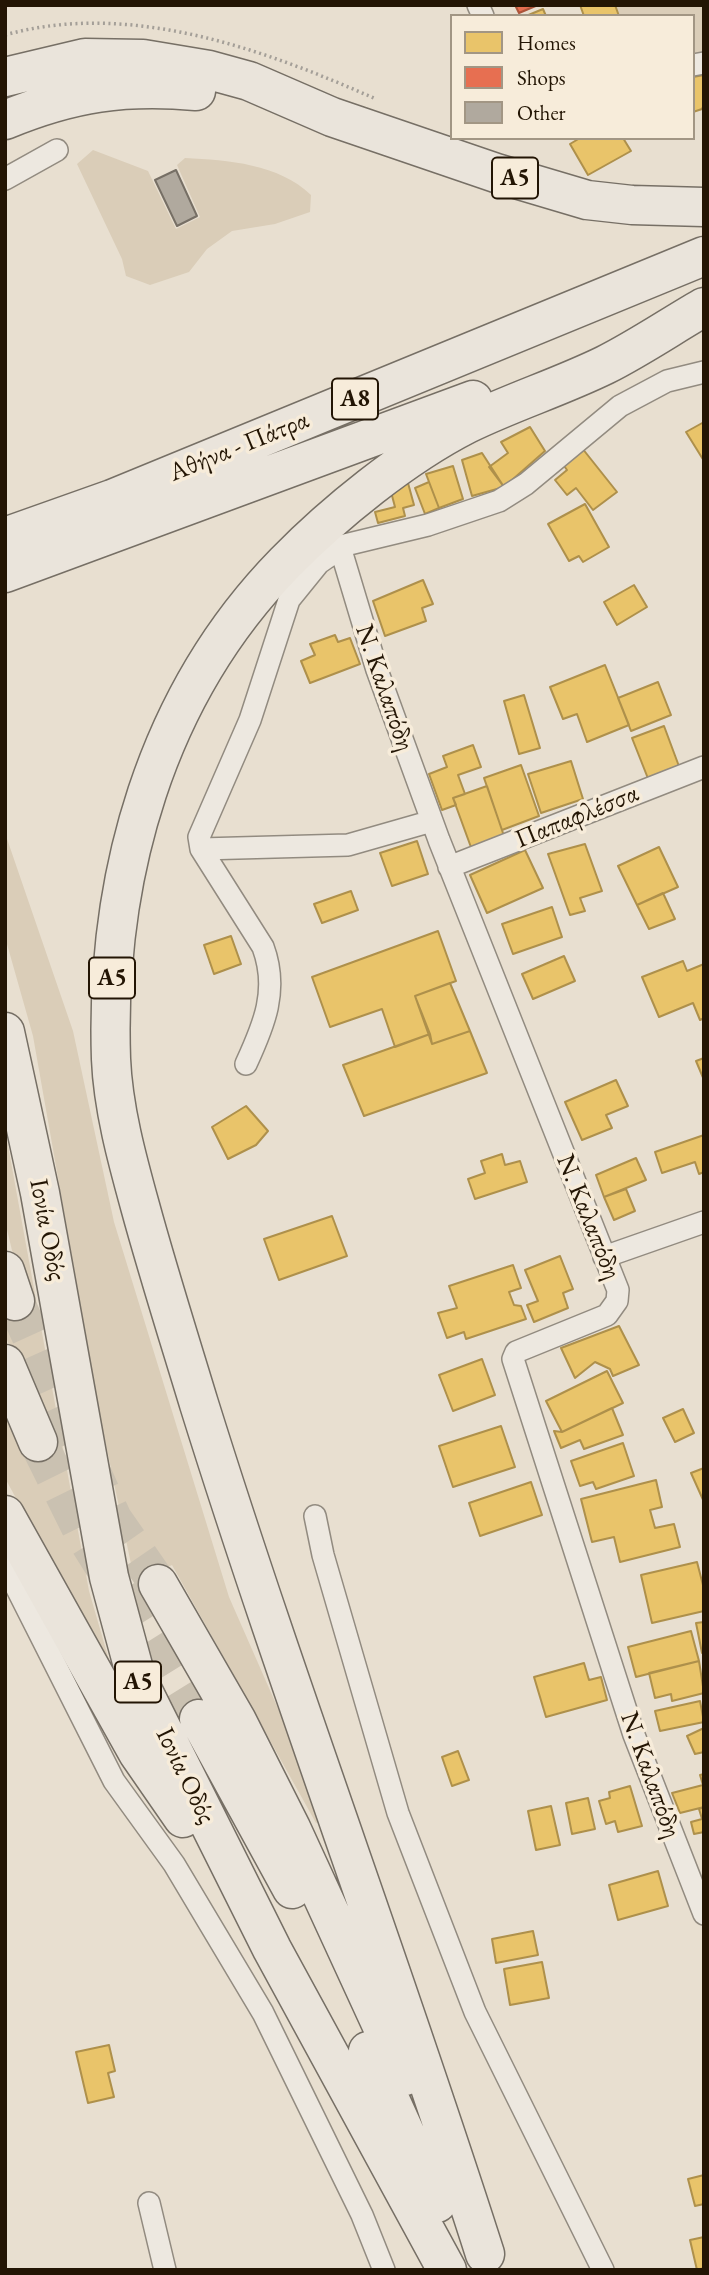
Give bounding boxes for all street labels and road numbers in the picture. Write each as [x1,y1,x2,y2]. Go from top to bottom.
road number: Α5 [492,158,538,198]
road number: Α8 [332,378,378,420]
street label: Αθήνα - Πάτρα [165,405,313,489]
street label: Ν. Καλαπόδη [348,621,420,755]
street label: Παπαφλέσσα [511,778,643,856]
road number: Α5 [89,958,135,998]
street label: Ν. Καλαπόδη [549,1150,627,1284]
street label: Ιονία Οδός [22,1176,72,1284]
road number: Α5 [115,1662,161,1702]
street label: Ν. Καλαπόδη [613,1708,687,1842]
street label: Ιονία Οδός [148,1723,222,1829]

